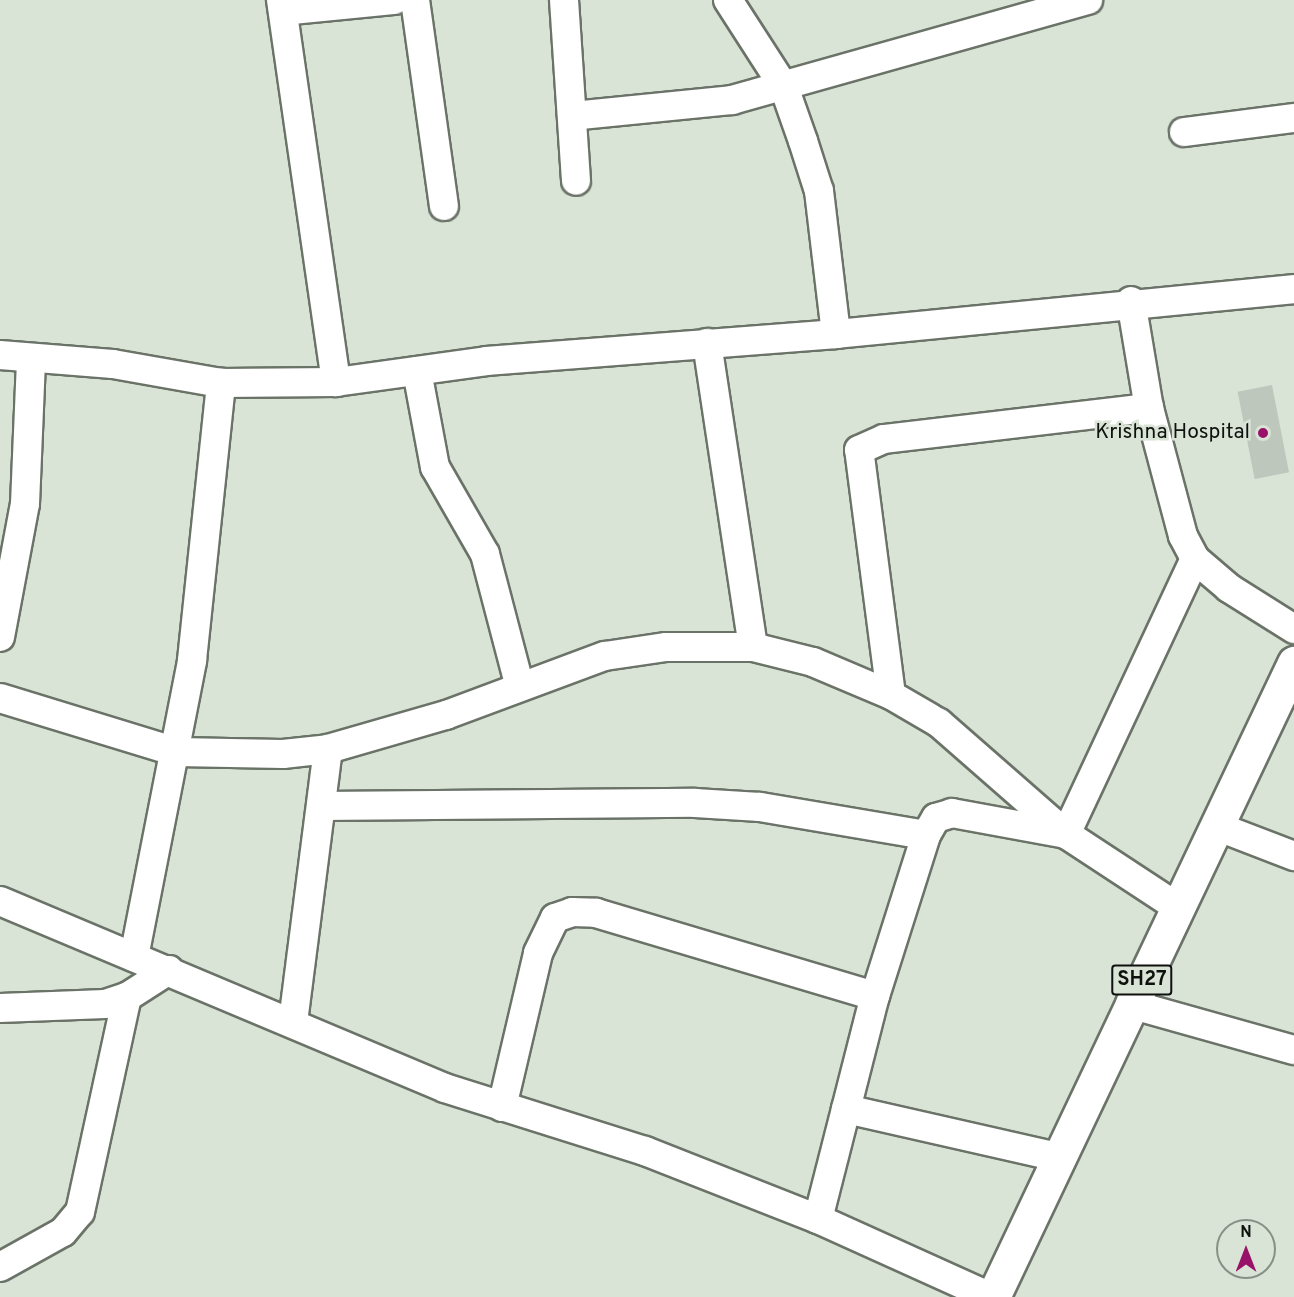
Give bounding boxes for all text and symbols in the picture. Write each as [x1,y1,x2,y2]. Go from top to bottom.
place label: Krishna Hospital [1095,420,1250,446]
marker: Krishna Hospital [1254,424,1272,442]
road number: SH27 [1110,963,1174,997]
north arrow [1216,1219,1276,1279]
text: N [1240,1223,1252,1243]

